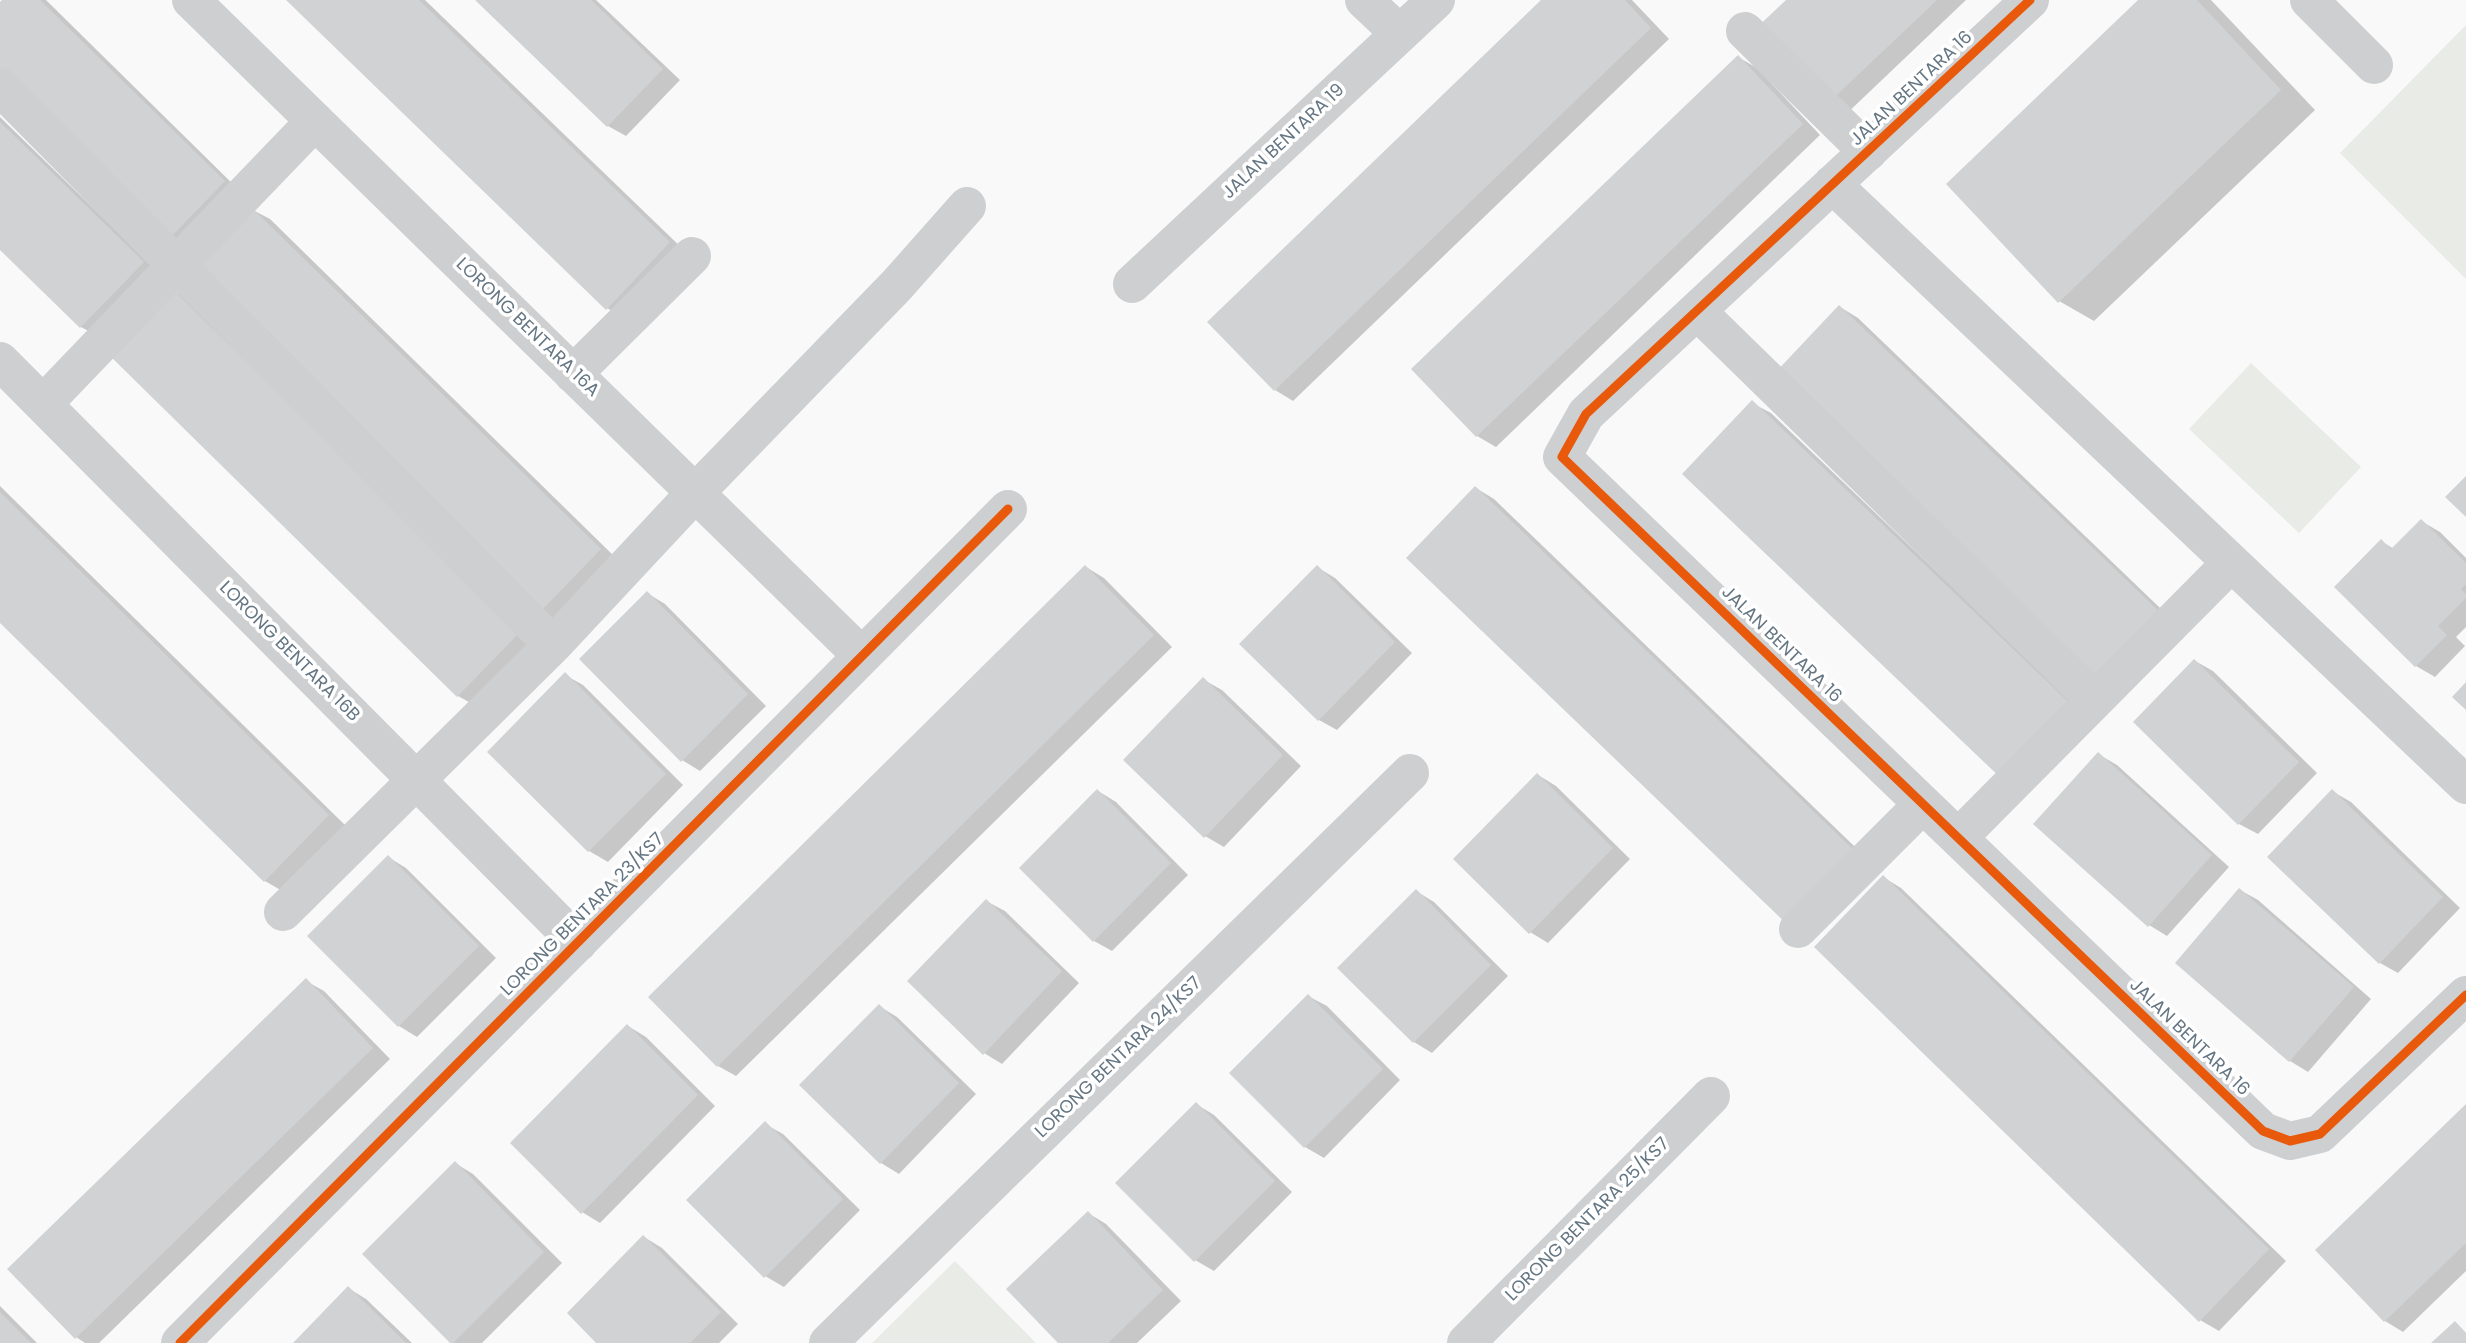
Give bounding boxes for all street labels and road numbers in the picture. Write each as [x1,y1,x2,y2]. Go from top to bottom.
street label: JALAN BENTARA 16 [1847,27,1977,151]
street label: JALAN BENTARA 19 [1219,80,1349,204]
street label: LORONG BENTARA 16A [451,254,603,402]
street label: LORONG BENTARA 16B [214,577,364,727]
street label: JALAN BENTARA 16 [1716,582,1846,708]
street label: LORONG BENTARA 23/KS7 [497,829,669,1001]
street label: LORONG BENTARA 24/KS7 [1031,973,1207,1143]
street label: JALAN BENTARA 16 [2124,975,2254,1101]
street label: LORONG BENTARA 25/KS7 [1502,1134,1674,1306]

